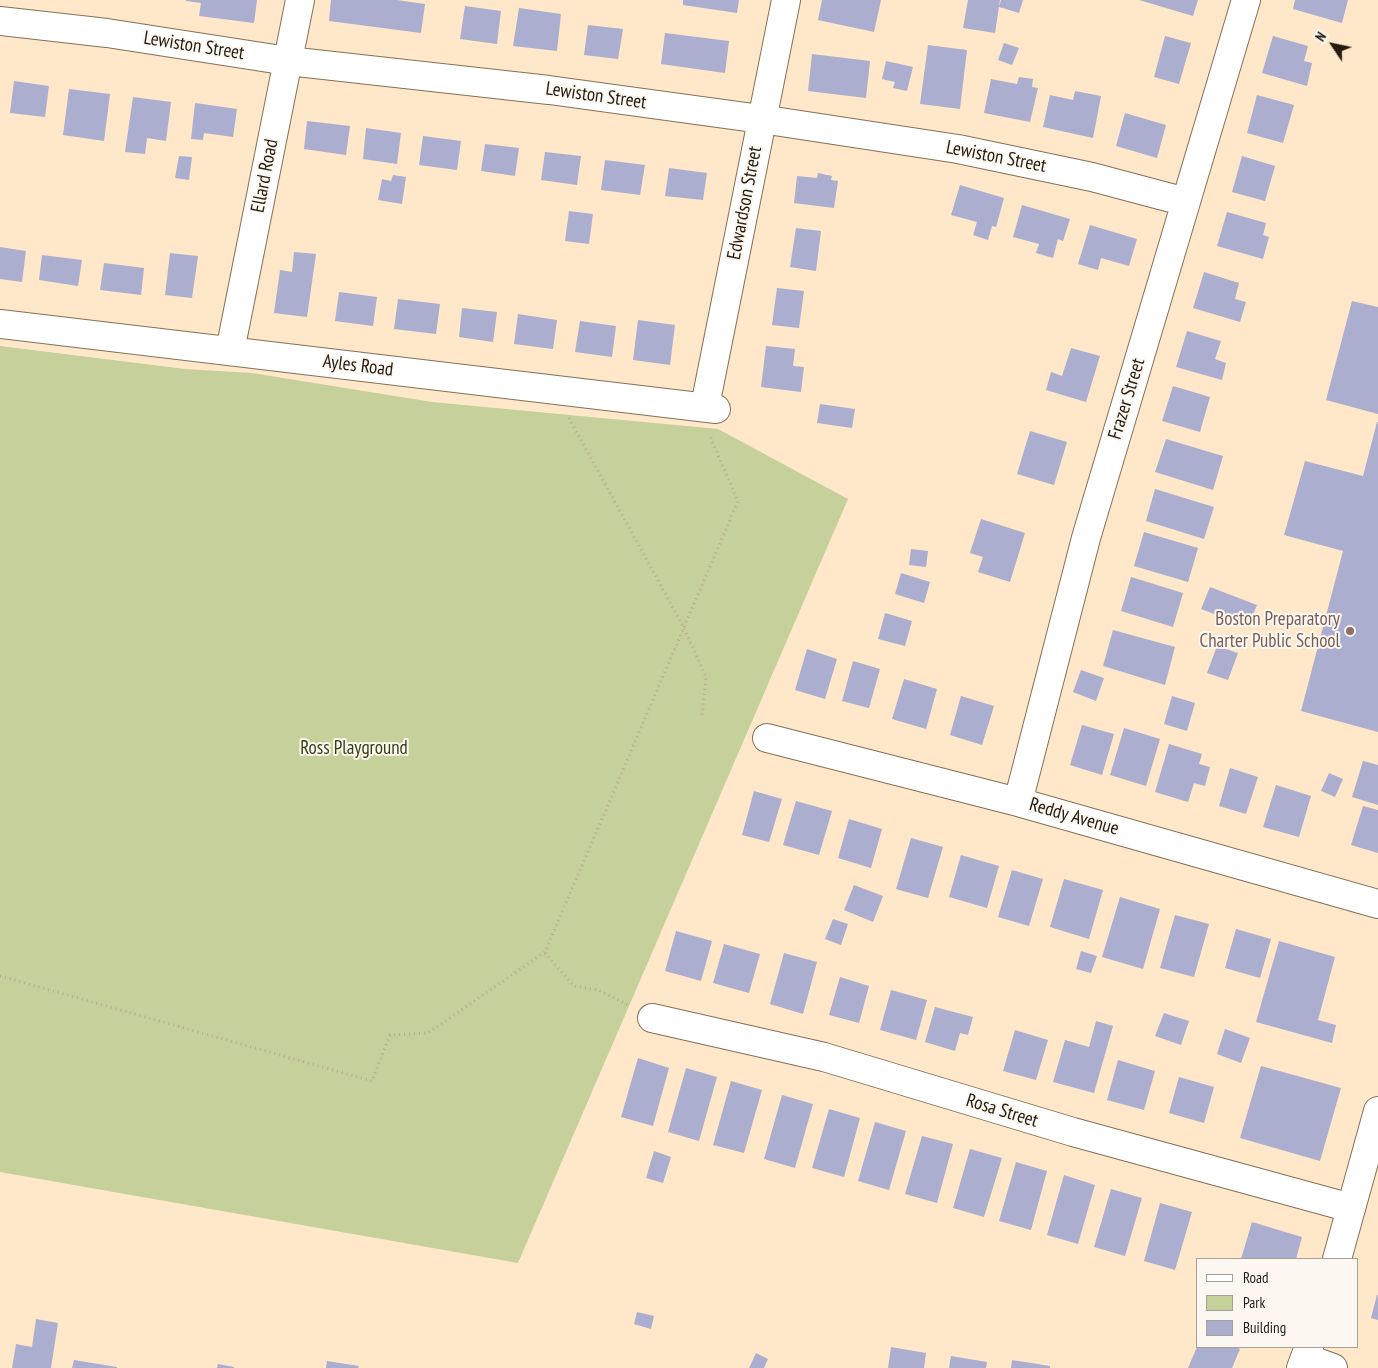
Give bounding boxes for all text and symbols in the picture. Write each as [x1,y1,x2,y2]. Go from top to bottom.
north arrow [1308,20,1358,70]
street label: Lewiston Street [142,27,246,65]
text: N [1311,28,1330,45]
street label: Lewiston Street [544,78,648,114]
street label: Lewiston Street [944,136,1048,178]
street label: Ellard Road [247,137,283,215]
street label: Edwardson Street [723,144,767,262]
street label: Ayles Road [322,350,394,382]
street label: Frazer Street [1104,356,1150,442]
place label: Boston Preparatory Charter Public School [1200,609,1340,653]
marker: Boston Preparatory Charter Public School [1344,625,1356,637]
park label: Ross Playground [300,738,408,760]
street label: Reddy Avenue [1027,793,1121,841]
street label: Rosa Street [963,1089,1041,1133]
legend [1196,1258,1358,1348]
text: Road [1243,1268,1269,1287]
text: Park [1243,1293,1265,1312]
text: Building [1243,1318,1286,1337]

